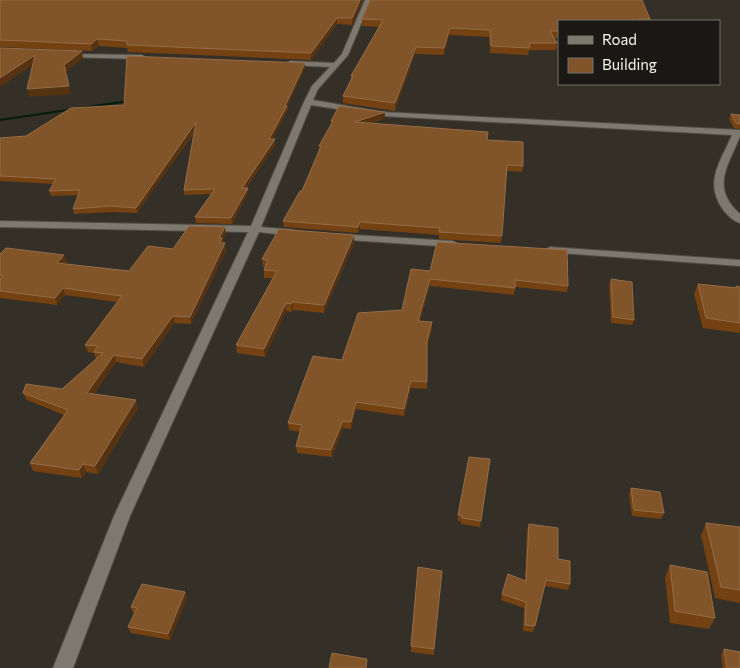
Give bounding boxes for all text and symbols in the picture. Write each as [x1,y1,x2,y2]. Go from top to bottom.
legend [558,20,720,85]
text: Road [602,30,637,48]
text: Building [602,55,657,73]

